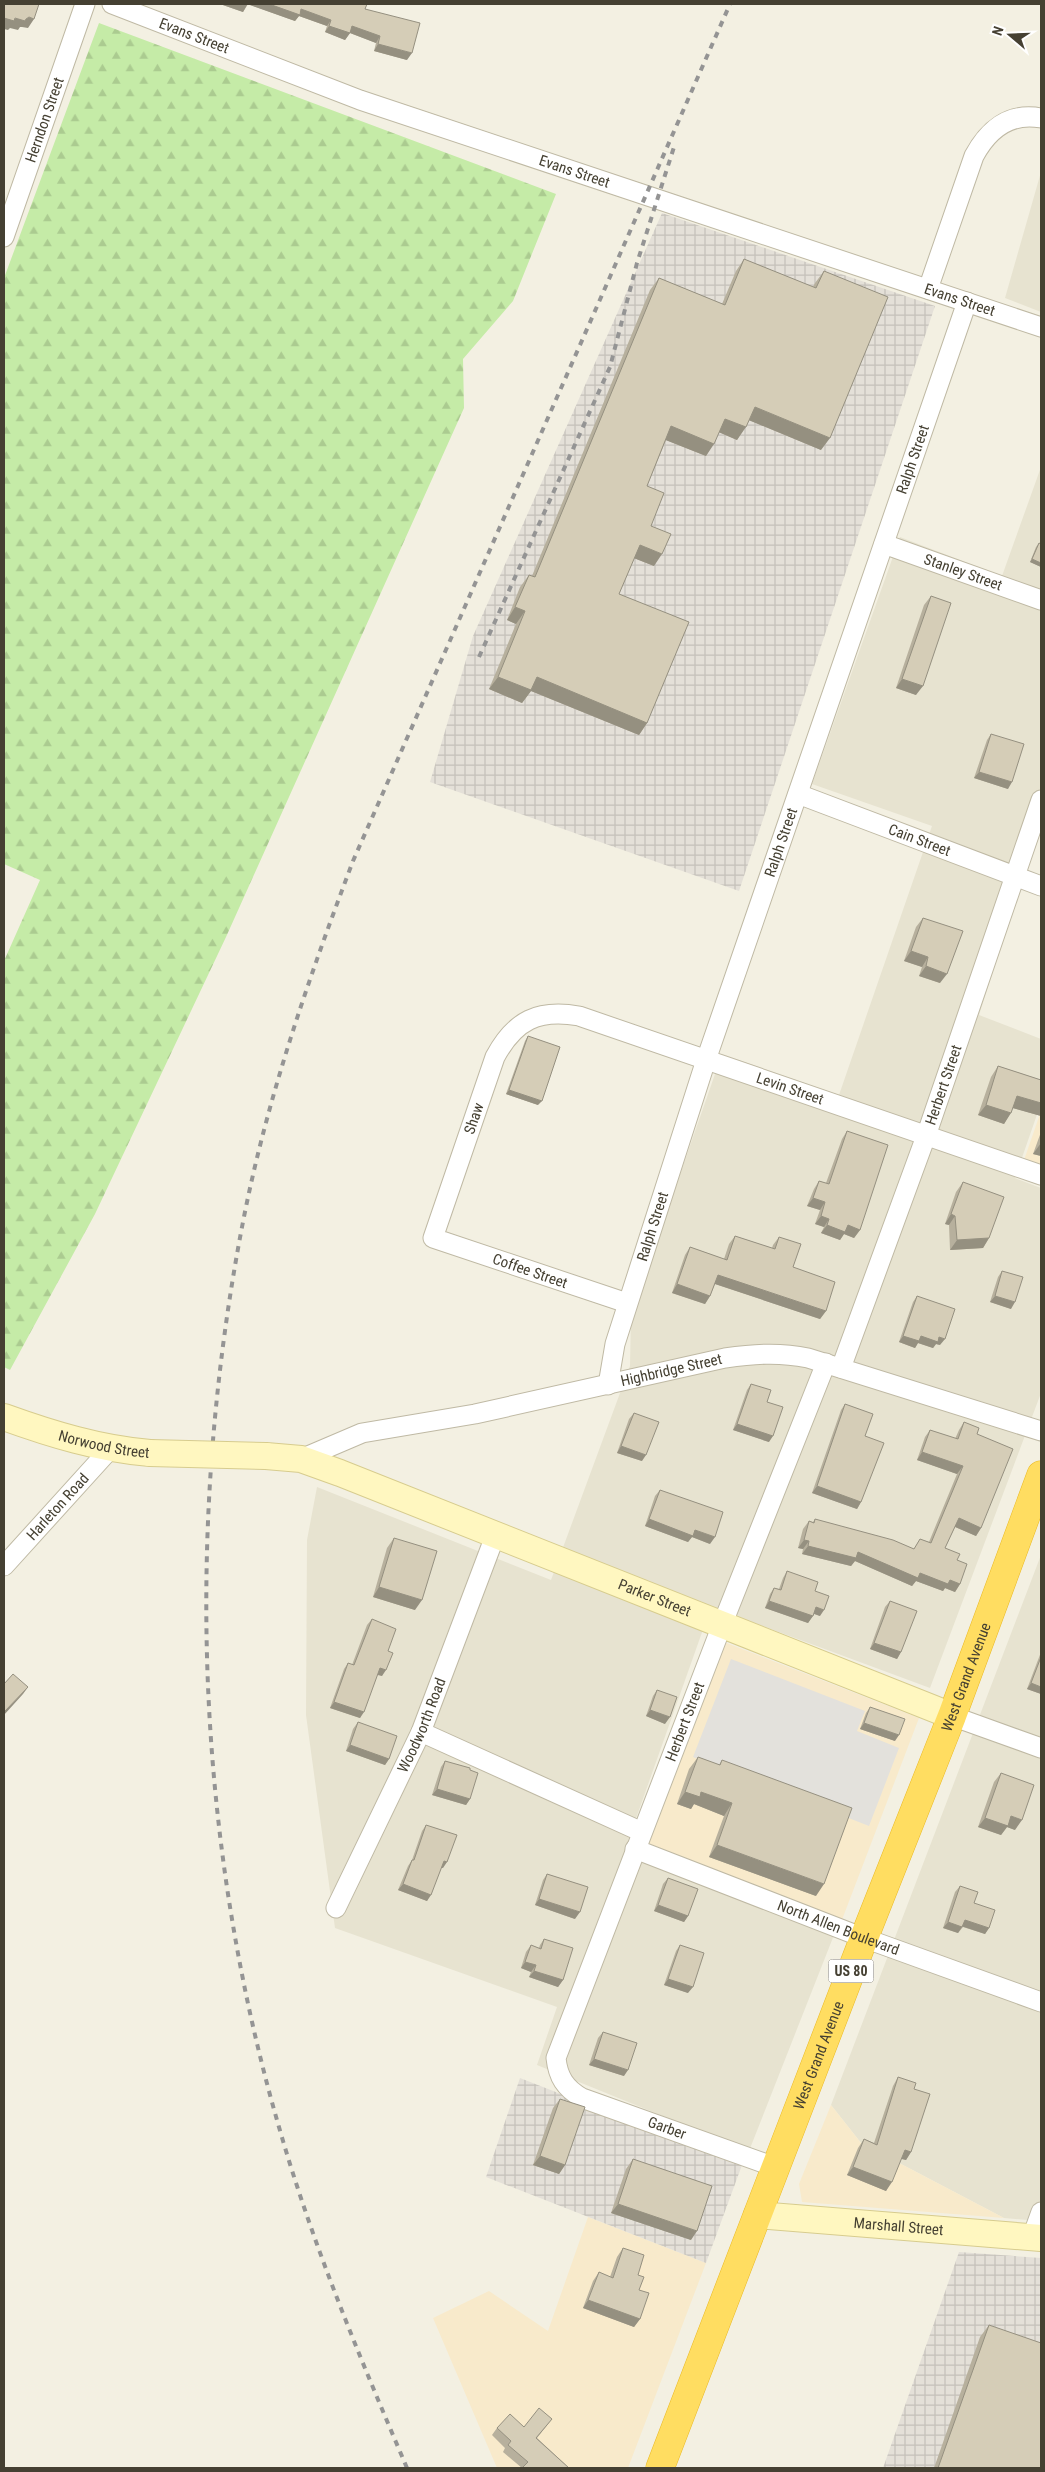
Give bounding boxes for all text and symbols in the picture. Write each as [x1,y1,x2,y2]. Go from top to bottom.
north arrow [985,10,1035,60]
street label: Evans Street [157,14,232,57]
text: N [989,24,1007,37]
street label: Herndon Street [22,75,68,165]
street label: Evans Street [537,151,612,192]
street label: Evans Street [922,280,997,320]
street label: Ralph Street [893,422,933,496]
street label: Stanley Street [921,550,1005,594]
street label: Ralph Street [761,805,801,879]
street label: Cain Street [886,820,953,860]
street label: Herbert Street [921,1043,965,1127]
street label: Levin Street [754,1069,826,1108]
street label: Shaw [460,1100,488,1136]
street label: Ralph Street [633,1189,672,1263]
street label: Coffee Street [490,1250,570,1292]
street label: Highbridge Street [619,1350,724,1390]
street label: Norwood Street [56,1427,150,1462]
street label: Harleton Road [23,1469,93,1544]
street label: Parker Street [616,1575,694,1620]
street label: West Grand Avenue [938,1620,995,1734]
street label: Woodworth Road [394,1675,450,1776]
street label: Herbert Street [662,1680,708,1764]
street label: North Allen Boulevard [775,1896,902,1959]
road number: US 80 [828,1960,874,1982]
street label: West Grand Avenue [790,1999,848,2112]
street label: Garber [645,2113,689,2143]
street label: Marshall Street [853,2214,944,2239]

